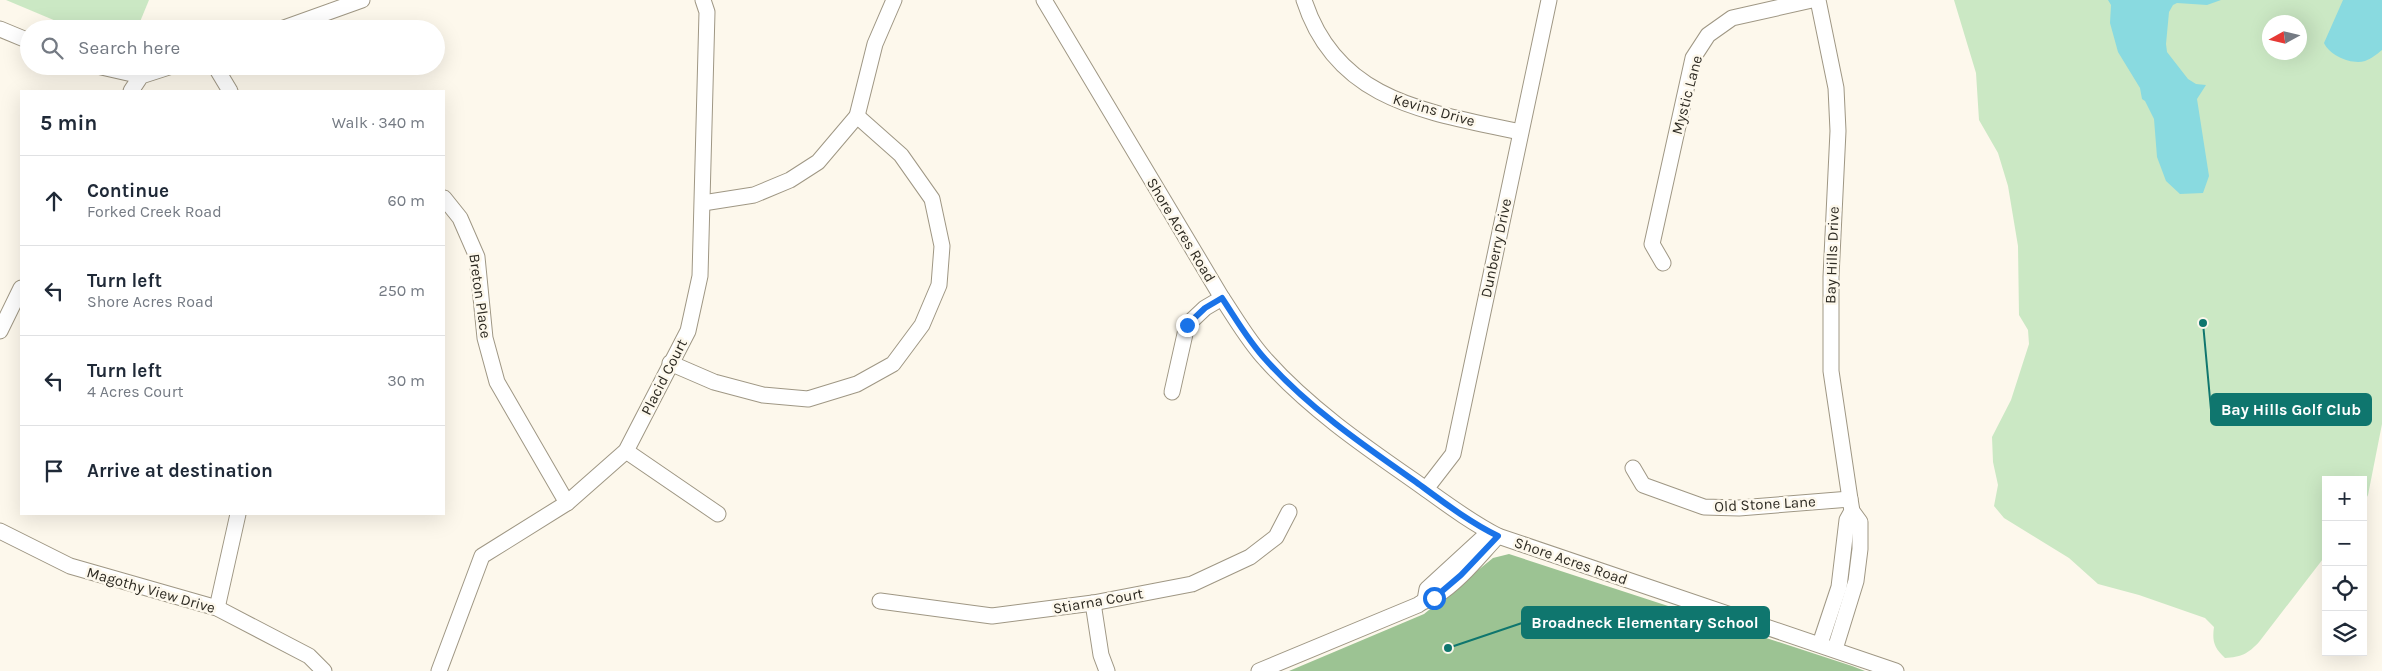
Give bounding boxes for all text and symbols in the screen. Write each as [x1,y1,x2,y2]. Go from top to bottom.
north arrow [2262,15,2307,60]
search box [20,20,445,75]
icon: search [38,34,66,62]
text: Search here [78,37,180,59]
street label: Mystic Lane [1668,54,1706,136]
street label: Kevins Drive [1391,90,1477,130]
text: 5 min [40,111,97,135]
text: Walk · 340 m [332,113,425,132]
street label: Shore Acres Road [1143,175,1219,285]
text: Continue [87,180,169,202]
icon: ahead [40,187,68,215]
text: 60 m [388,191,425,210]
street label: Dunberry Drive [1477,197,1515,299]
text: Forked Creek Road [87,202,222,221]
street label: Bay Hills Drive [1821,206,1843,304]
street label: Breton Place [465,253,495,339]
text: Turn left [87,270,162,292]
icon: left [40,277,68,305]
text: 250 m [378,281,425,300]
text: Shore Acres Road [87,292,213,311]
route end [1176,314,1199,337]
street label: Placid Court [637,336,691,418]
text: Turn left [87,360,162,382]
icon: left [40,367,68,395]
text: 30 m [387,371,425,390]
text: 4 Acres Court [87,382,183,401]
callout: Bay Hills Golf Club [2211,394,2371,425]
text: Bay Hills Golf Club [2221,400,2361,419]
icon: arrive [40,457,68,485]
text: Arrive at destination [87,460,273,482]
map controls [2322,476,2367,656]
button: + [2322,476,2367,521]
street label: Old Stone Lane [1714,492,1816,516]
button: − [2322,521,2367,566]
street label: Shore Acres Road [1512,533,1630,589]
street label: Magothy View Drive [85,563,217,617]
button: locate [2322,566,2367,611]
street label: Stiarna Court [1051,584,1145,618]
route start [1423,587,1446,610]
callout: Broadneck Elementary School [1522,607,1769,638]
button: layers [2322,611,2367,656]
text: Broadneck Elementary School [1531,613,1759,632]

